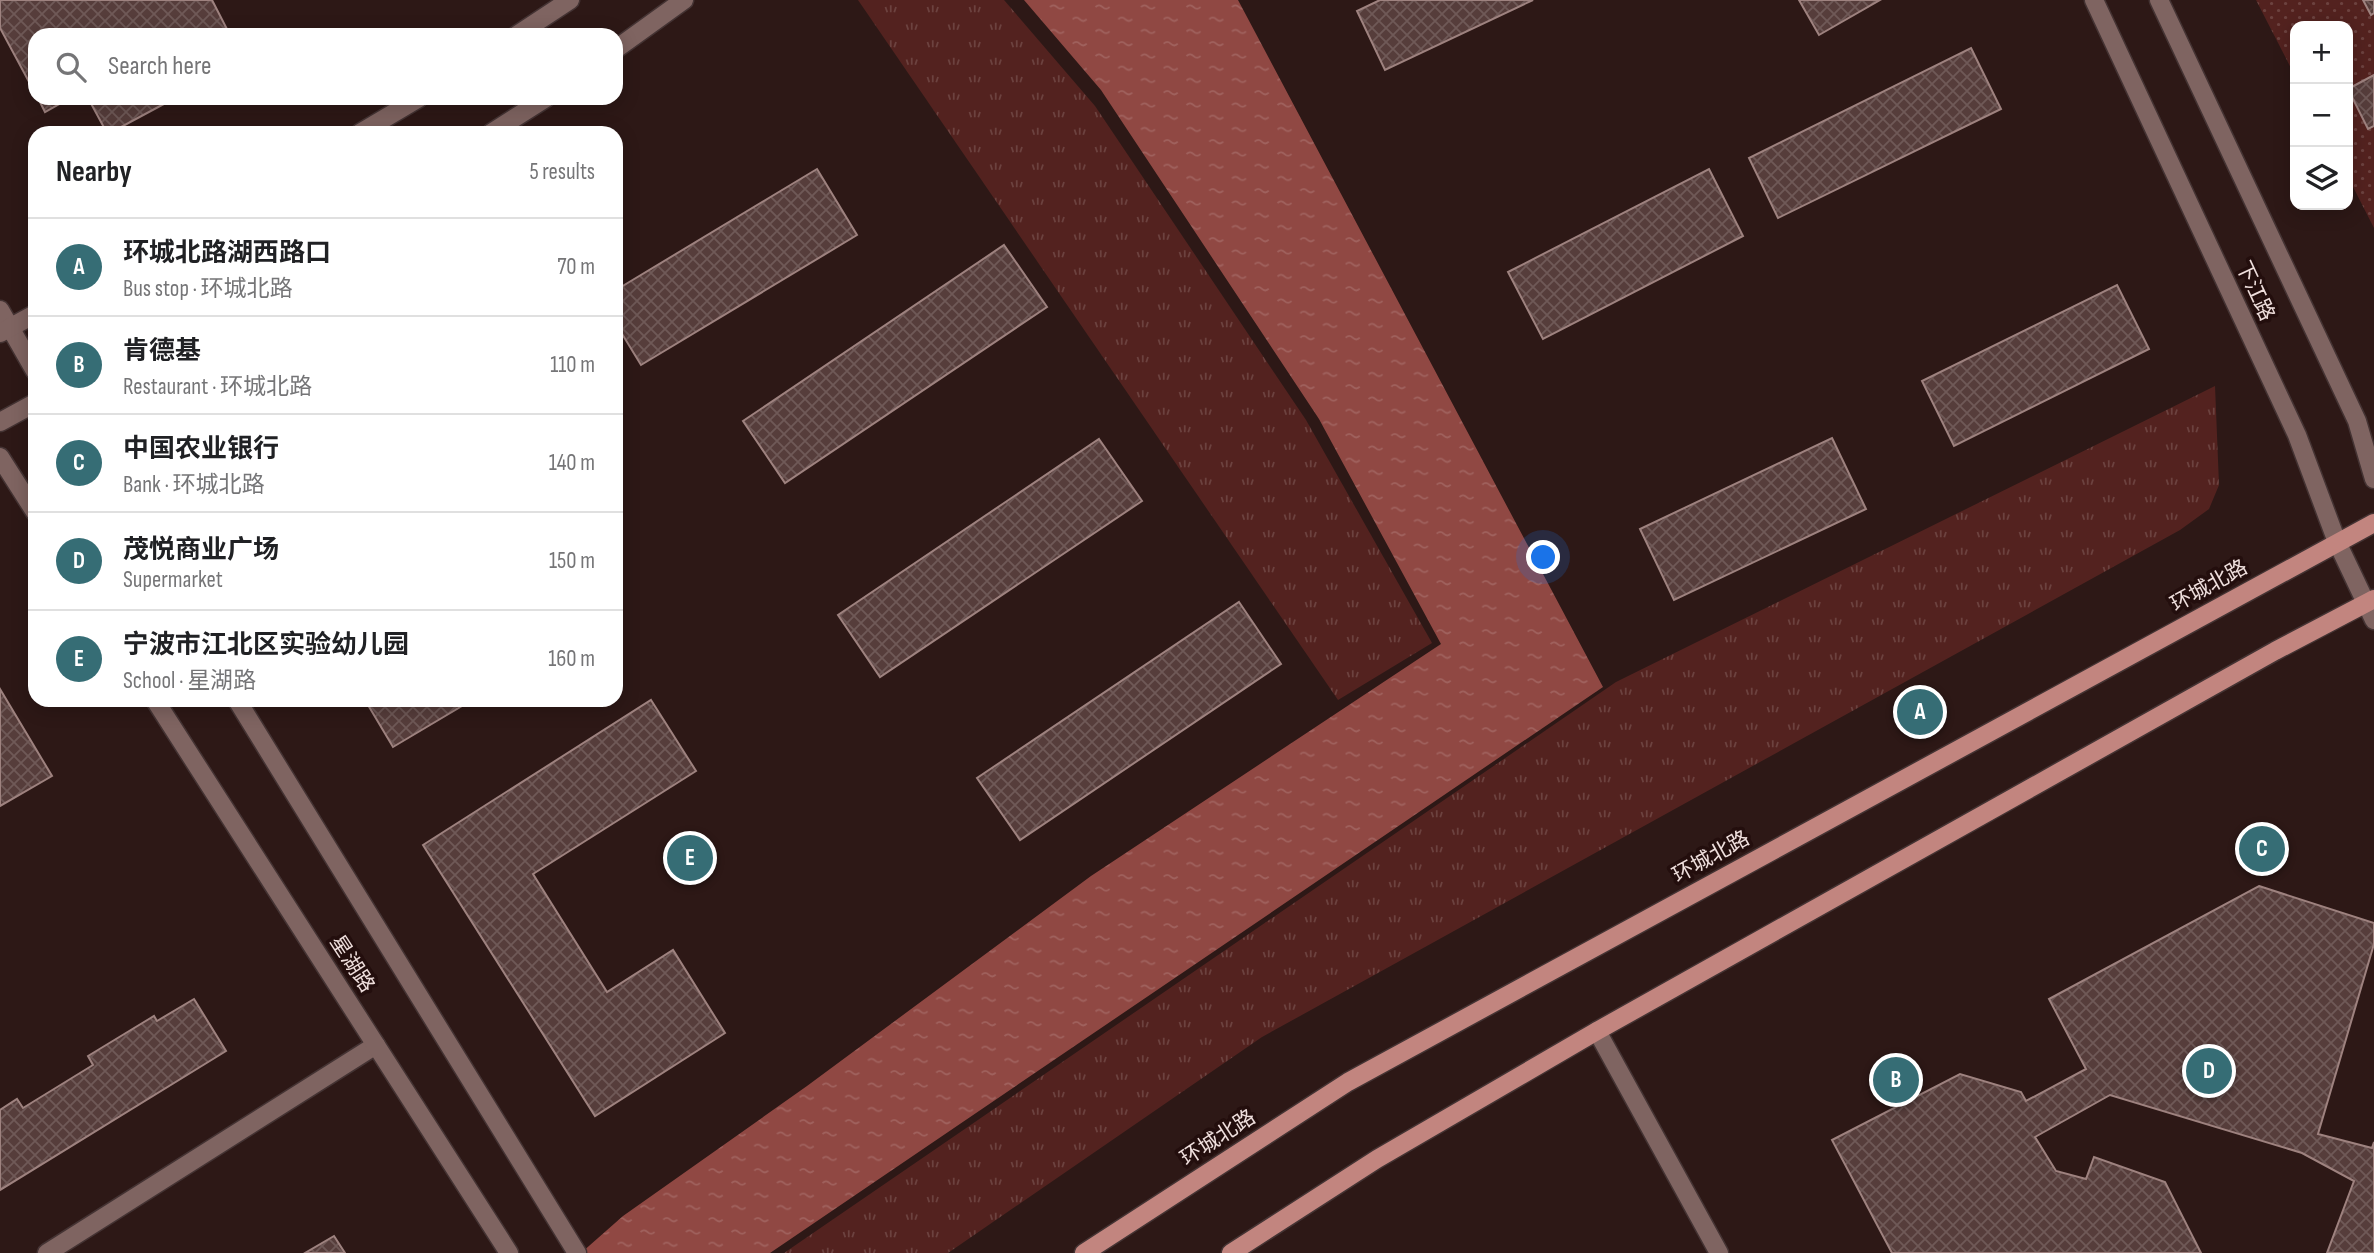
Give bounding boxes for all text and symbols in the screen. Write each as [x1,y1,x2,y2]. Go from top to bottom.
map controls [2290,21,2353,210]
button: + [2290,21,2353,84]
search box [28,28,623,105]
icon: search [52,48,90,86]
text: Search here [108,51,211,82]
button: − [2290,84,2353,147]
button: layers [2290,147,2353,210]
text: Nearby [56,154,132,190]
text: 5 results [529,158,595,186]
text: 环城北路湖西路口 [123,238,331,269]
text: A [74,253,84,281]
text: 70 m [557,253,595,281]
street label: 下江路 [2230,257,2280,325]
text: Bus stop · 环城北路 [123,275,293,303]
text: 肯德基 [123,336,201,367]
text: B [74,351,84,379]
text: 110 m [550,351,595,379]
text: Restaurant · 环城北路 [123,373,312,401]
text: 中国农业银行 [123,434,279,465]
text: C [73,449,85,477]
text: 140 m [549,449,595,477]
text: Bank · 环城北路 [123,471,265,499]
text: 茂悦商业广场 [123,535,279,566]
your location [1526,540,1560,574]
text: D [73,547,85,575]
text: 150 m [549,547,595,575]
street label: 环城北路 [2166,555,2252,617]
text: Supermarket [123,566,223,594]
text: 宁波市江北区实验幼儿园 [123,630,409,661]
text: E [74,645,84,673]
text: 160 m [548,645,595,673]
text: School · 星湖路 [123,667,256,695]
pin: A [1897,686,1943,738]
pin: C [2239,823,2285,875]
street label: 环城北路 [1668,826,1754,888]
pin: E [667,832,713,884]
street label: 星湖路 [324,931,380,997]
pin: D [2186,1045,2232,1097]
pin: B [1873,1054,1919,1106]
street label: 环城北路 [1176,1105,1260,1171]

